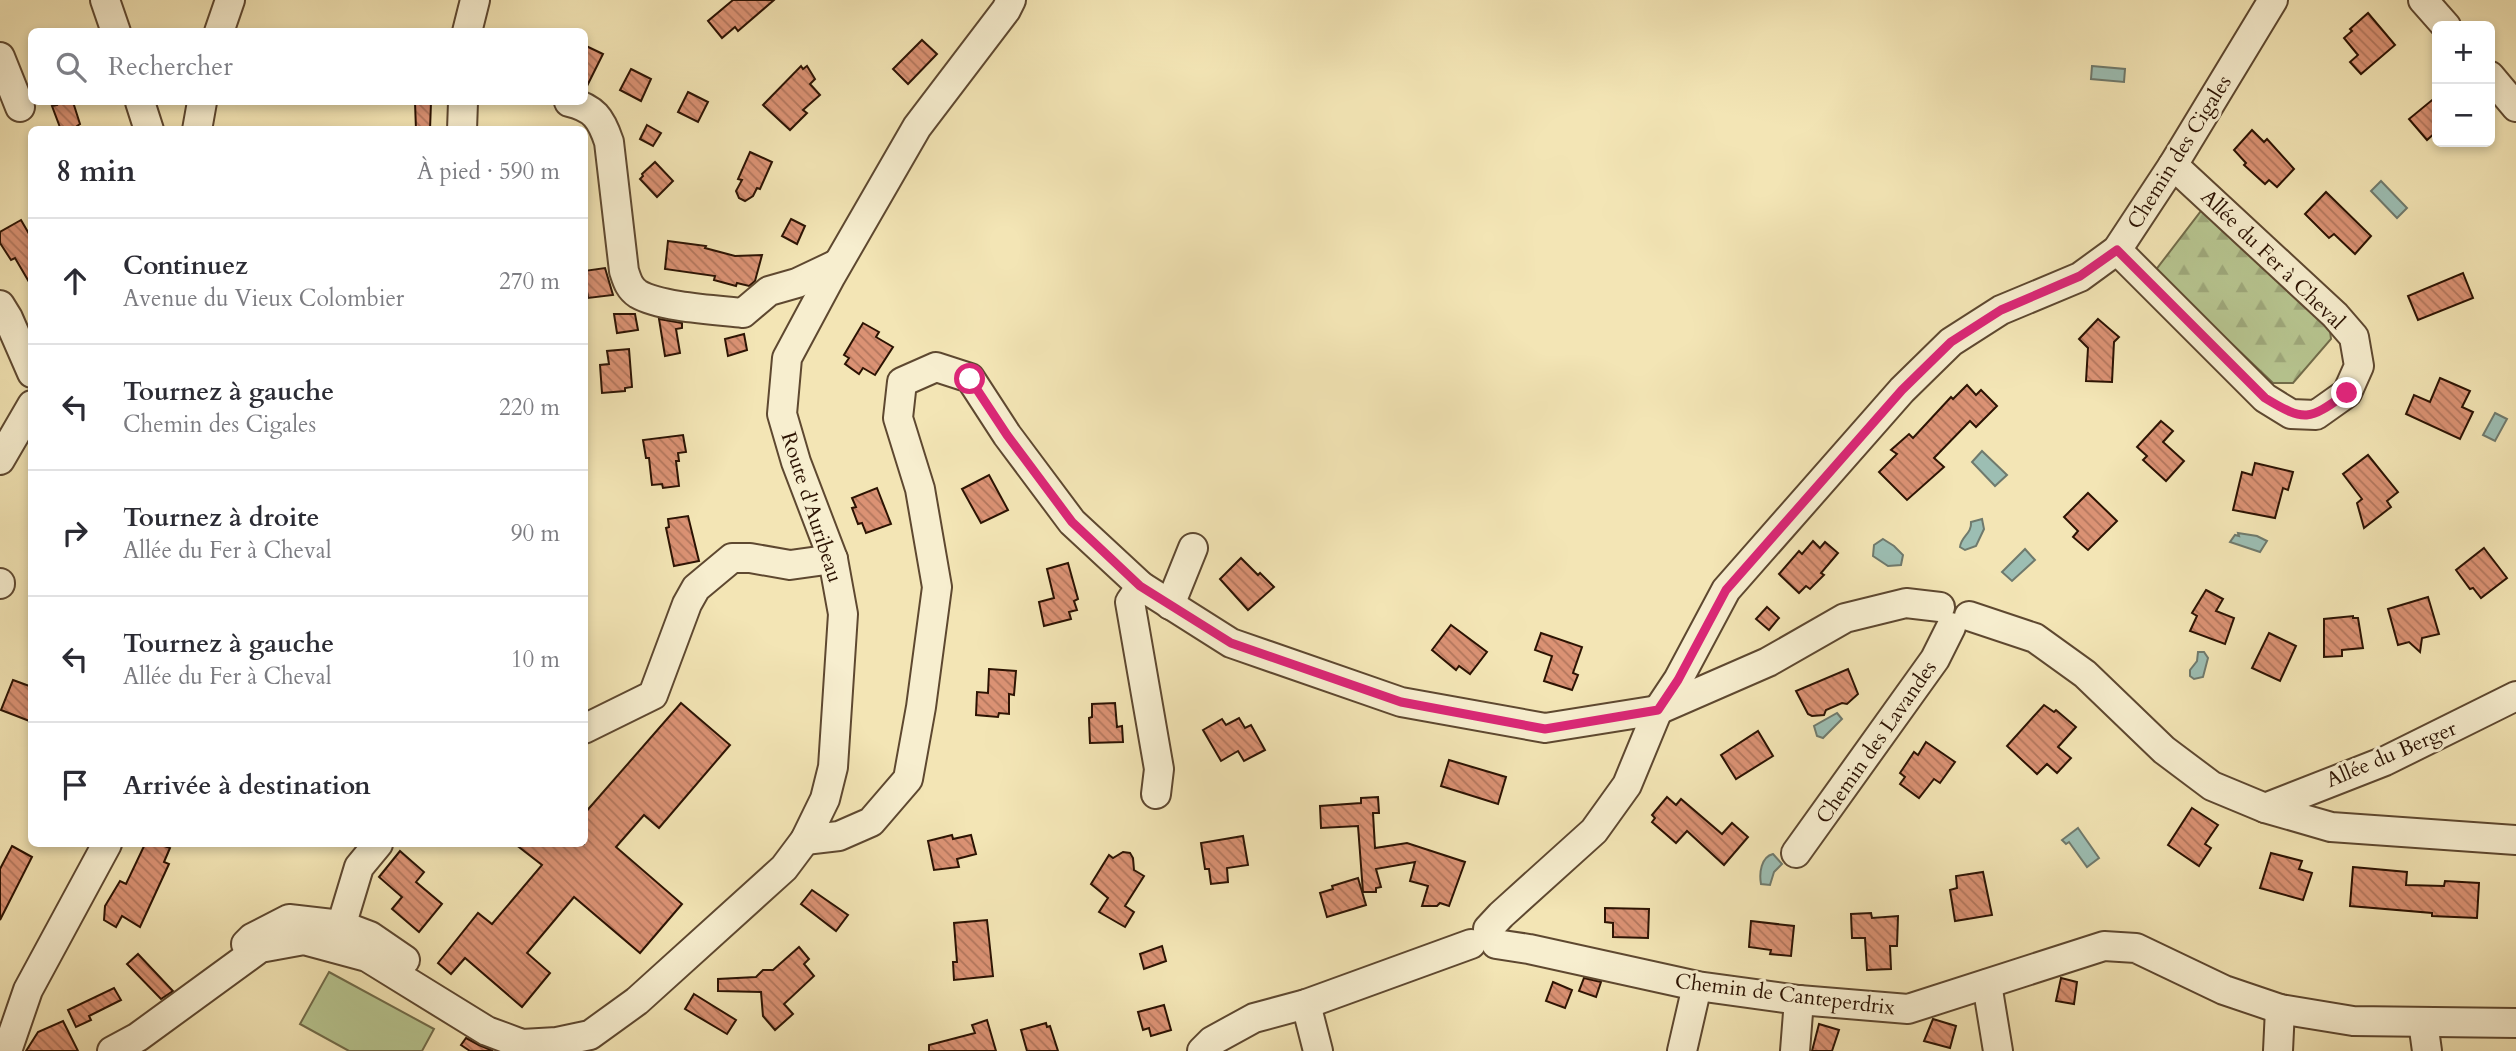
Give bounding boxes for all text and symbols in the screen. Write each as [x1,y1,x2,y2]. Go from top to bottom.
map controls [2432,21,2495,147]
button: + [2432,21,2495,84]
search box [28,28,588,105]
icon: search [52,48,90,86]
text: Rechercher [108,49,233,84]
street label: Chemin des Cigales [2120,70,2238,235]
button: − [2432,84,2495,147]
text: 8 min [56,151,136,192]
text: À pied · 590 m [417,156,560,187]
street label: Allée du Fer à Cheval [2194,183,2351,336]
text: Continuez [123,248,248,283]
icon: ahead [56,262,94,300]
text: 270 m [499,266,560,297]
text: Avenue du Vieux Colombier [123,283,404,314]
route start [954,363,985,394]
text: Tournez à gauche [123,374,334,409]
route end [2331,377,2362,408]
icon: left [56,388,94,426]
text: 220 m [499,392,560,423]
text: Chemin des Cigales [123,409,316,440]
street label: Route d'Auribeau [774,428,850,586]
text: Tournez à droite [123,500,319,535]
icon: right [56,514,94,552]
text: 90 m [511,518,560,549]
text: Allée du Fer à Cheval [123,535,331,566]
text: Tournez à gauche [123,626,334,661]
icon: left [56,640,94,678]
text: 10 m [511,644,560,675]
street label: Chemin des Lavandes [1809,655,1944,830]
text: Allée du Fer à Cheval [123,661,331,692]
street label: Allée du Berger [2321,714,2461,795]
icon: arrive [56,766,94,804]
text: Arrivée à destination [123,768,371,803]
street label: Chemin de Canteperdrix [1673,967,1897,1022]

